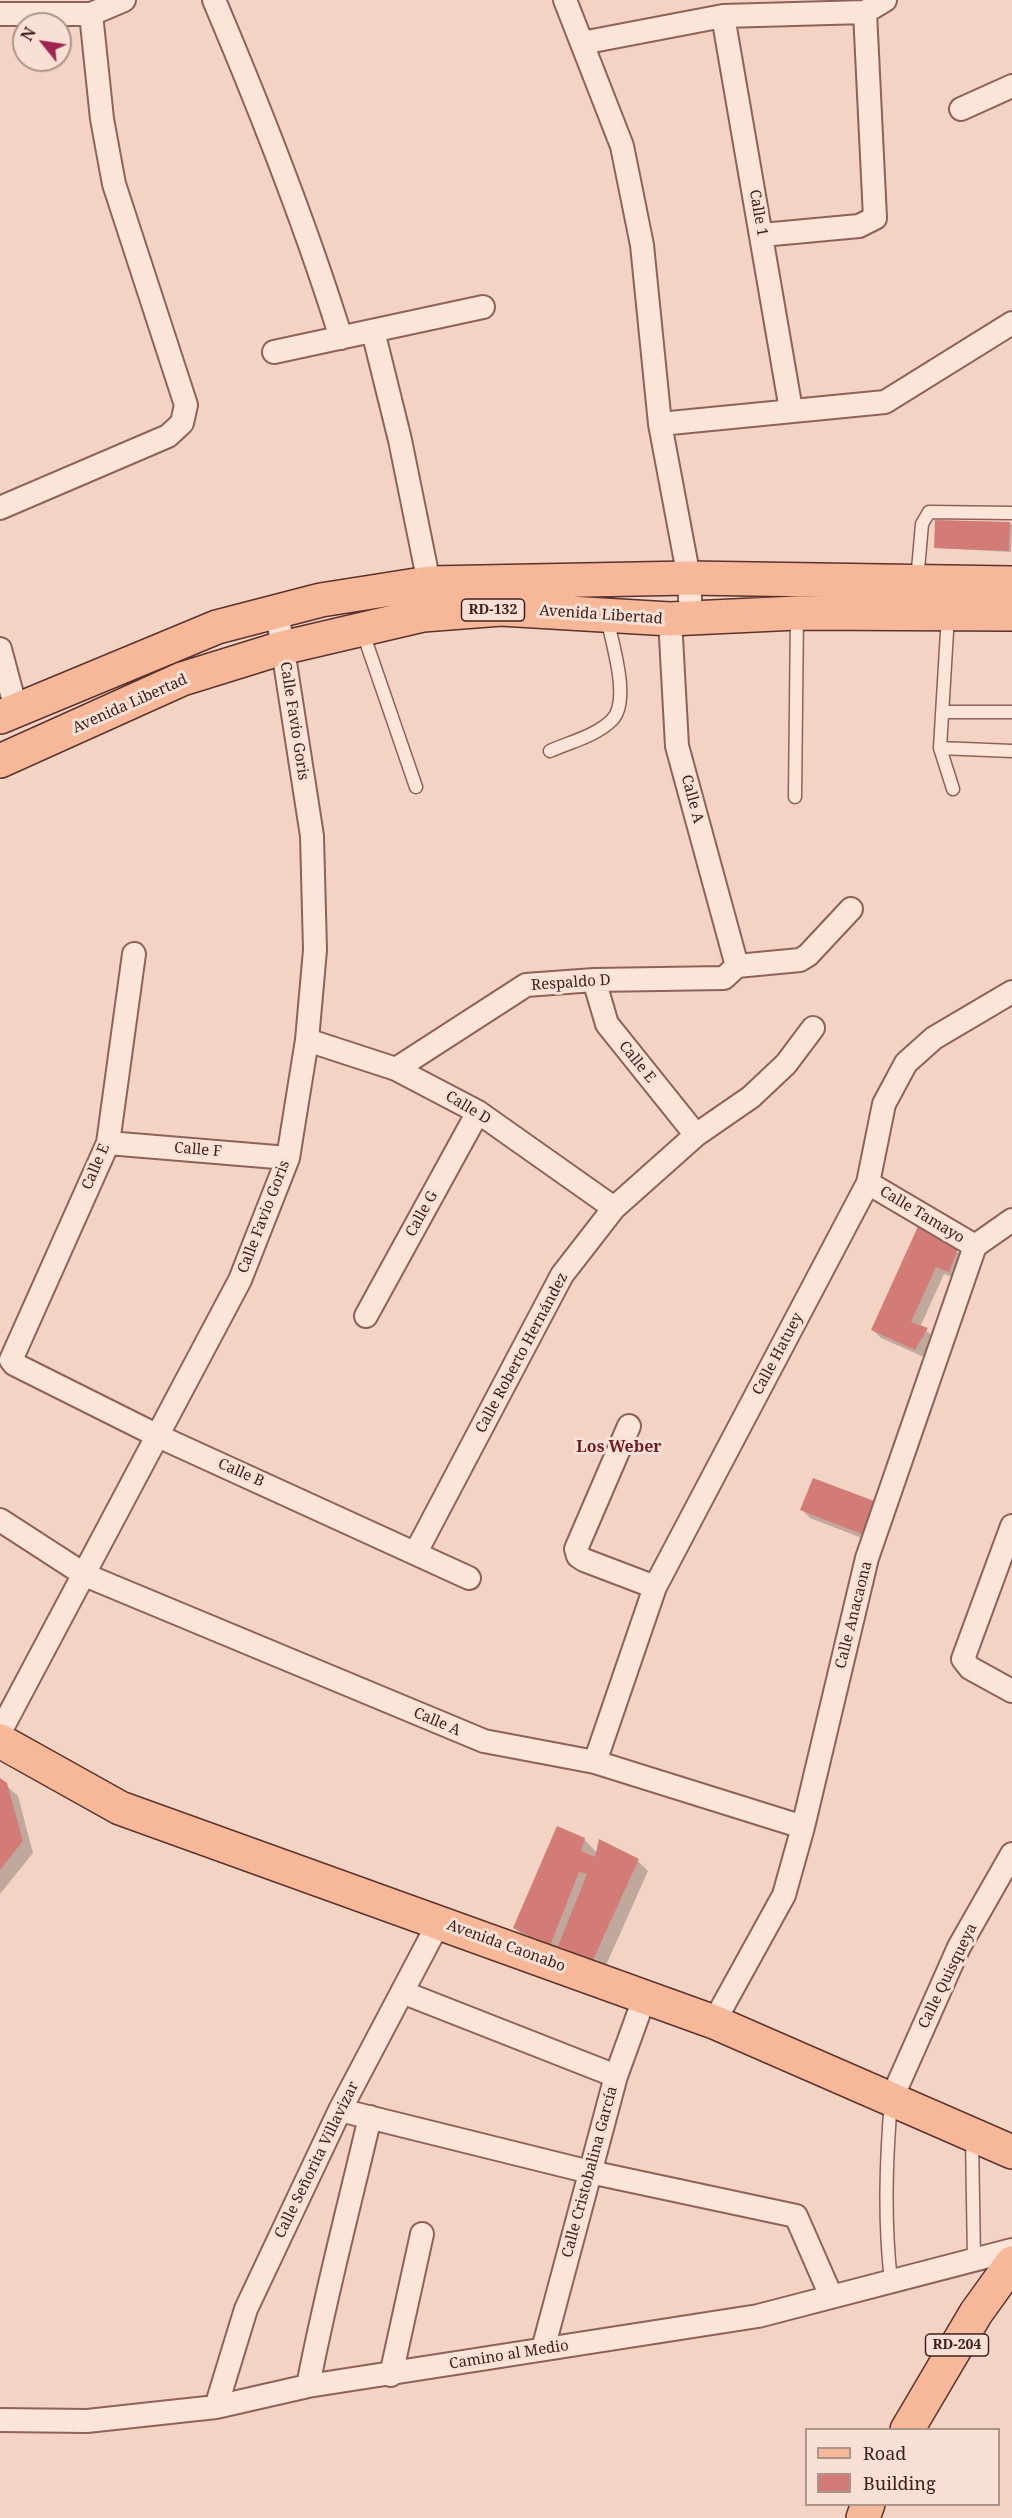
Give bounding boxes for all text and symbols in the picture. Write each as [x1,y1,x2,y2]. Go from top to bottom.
north arrow [12,12,72,72]
text: N [15,23,41,45]
street label: Calle 1 [745,188,771,238]
road number: RD-132 [462,599,524,621]
street label: Avenida Libertad [539,602,663,628]
street label: Calle Favio Goris [276,661,312,781]
street label: Avenida Libertad [70,671,190,737]
street label: Calle A [677,773,707,825]
street label: Respaldo D [531,971,611,995]
street label: Calle E [615,1038,659,1086]
street label: Calle D [442,1087,494,1129]
street label: Calle F [173,1139,223,1161]
street label: Calle E [78,1141,114,1193]
street label: Calle Favio Goris [234,1158,294,1276]
street label: Calle Tamayo [876,1183,968,1247]
street label: Calle G [402,1188,442,1240]
street label: Calle Roberto Hernández [472,1270,572,1436]
street label: Calle Hatuey [749,1310,807,1398]
district label: Los Weber [576,1437,662,1457]
street label: Calle B [215,1455,267,1491]
street label: Calle Anacaona [832,1559,876,1671]
street label: Calle A [411,1704,463,1740]
street label: Avenida Caonabo [444,1916,568,1976]
street label: Calle Quisqueya [915,1920,981,2032]
street label: Calle Señorita Villavizar [271,2079,363,2241]
street label: Calle Cristobalina García [558,2084,622,2260]
road number: RD-204 [926,2334,988,2356]
street label: Camino al Medio [448,2337,570,2373]
legend [805,2428,1000,2506]
text: Road [863,2441,906,2465]
text: Building [863,2471,936,2495]

